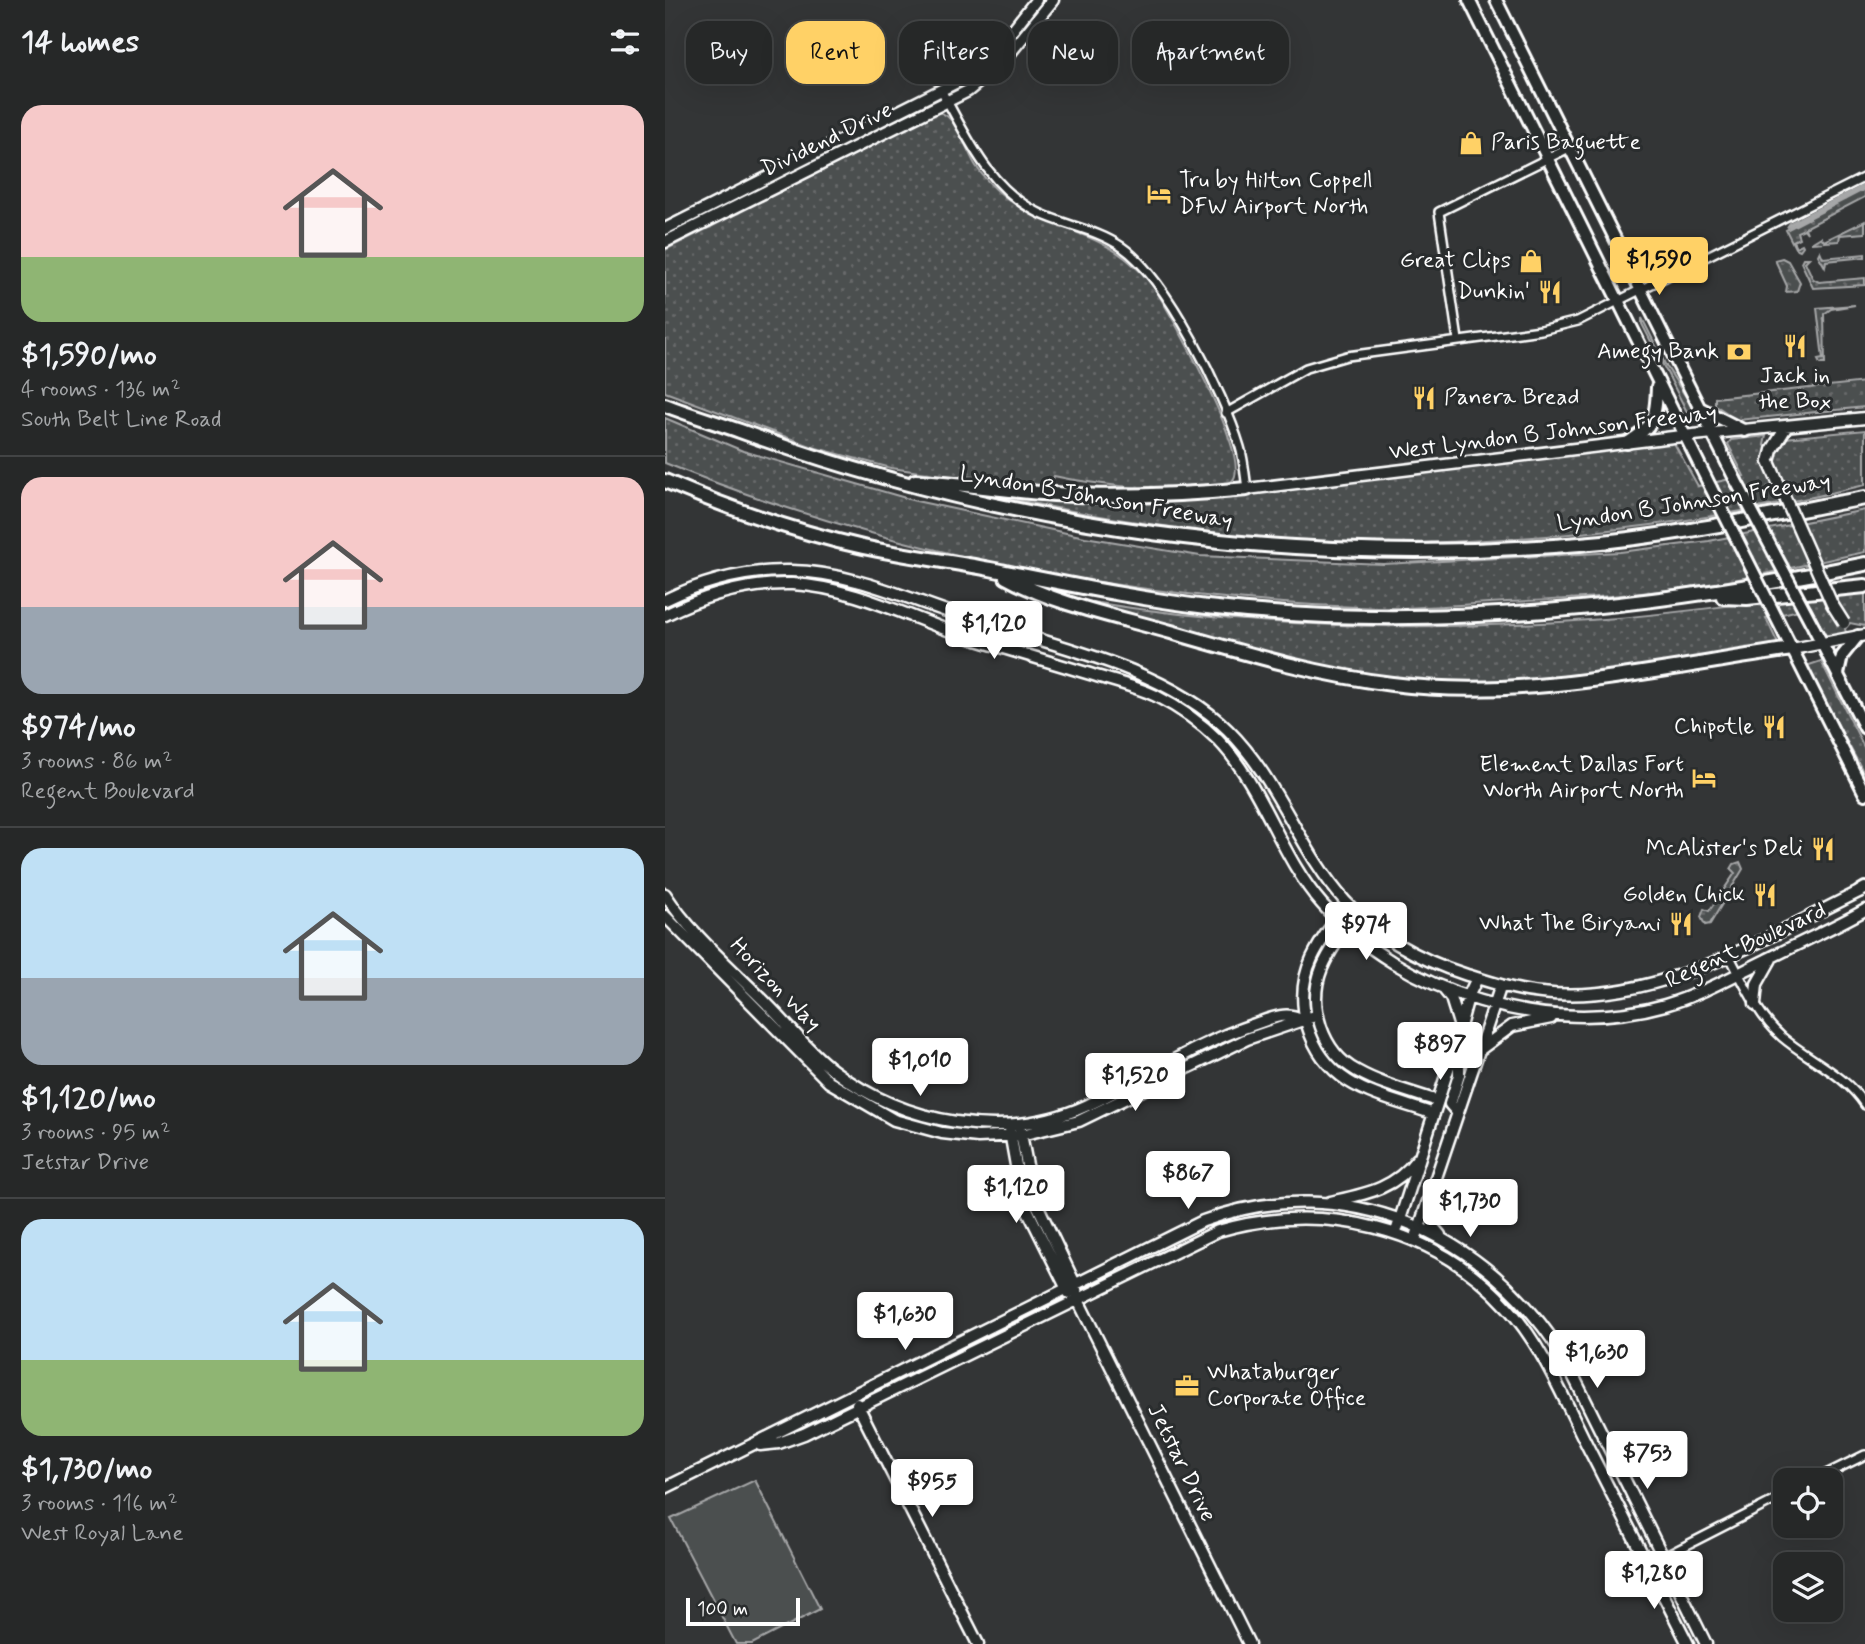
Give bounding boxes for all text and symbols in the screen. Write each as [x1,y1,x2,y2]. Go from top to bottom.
chip: Buy [686,21,772,84]
chip: Rent [786,21,885,84]
chip: Filters [899,21,1014,84]
chip: New [1028,21,1118,84]
chip: Apartment [1132,21,1289,84]
text: 14 homes [21,23,139,62]
icon: filters [606,23,644,61]
street label: Dividend Drive [756,95,898,185]
place label: Paris Baguette [1491,128,1641,160]
shop icon: Paris Baguette [1457,129,1485,157]
icon: home [270,150,396,276]
place label: Tru by Hilton Coppell DFW Airport North [1179,166,1373,222]
hotel icon: Tru by Hilton Coppell DFW Airport North [1145,180,1173,208]
pin: $1,590 [1602,238,1716,297]
text: $1,590 [1626,245,1692,275]
place label: Great Clips [1400,246,1511,276]
shop icon: Great Clips [1517,247,1545,275]
place label: Dunkin' [1457,277,1530,307]
restaurant icon: Dunkin' [1536,278,1564,306]
restaurant icon: Jack in the Box [1781,332,1809,360]
text: $1,590/mo [21,336,157,375]
place label: Amegy Bank [1597,337,1719,369]
bank icon: Amegy Bank [1725,338,1753,366]
place label: Jack in the Box [1759,361,1831,417]
text: 4 rooms · 136 m² [21,375,181,405]
place label: Panera Bread [1444,383,1579,413]
restaurant icon: Panera Bread [1410,384,1438,412]
street label: West Lyndon B Johnson Freeway [1387,398,1719,468]
text: South Belt Line Road [21,405,222,435]
street label: Lyndon B Johnson Freeway [957,459,1235,537]
street label: Lyndon B Johnson Freeway [1555,467,1833,539]
icon: home [270,522,396,648]
pin: $1,120 [937,602,1051,661]
text: $1,120 [961,609,1027,639]
text: $974/mo [21,708,136,747]
place label: Chipotle [1674,712,1754,742]
restaurant icon: Chipotle [1760,713,1788,741]
text: 3 rooms · 86 m² [21,747,172,777]
place label: Element Dallas Fort Worth Airport North [1479,750,1684,806]
hotel icon: Element Dallas Fort Worth Airport North [1690,764,1718,792]
text: Regent Boulevard [21,777,195,807]
place label: McAlister's Deli [1646,834,1803,864]
restaurant icon: McAlister's Deli [1809,835,1837,863]
place label: Golden Chick [1622,880,1745,910]
restaurant icon: Golden Chick [1751,881,1779,909]
icon: home [270,893,396,1019]
street label: Regent Boulevard [1661,896,1832,998]
pin: $974 [1325,902,1407,962]
place label: What The Biryani [1479,909,1661,939]
text: $974 [1341,910,1391,940]
restaurant icon: What The Biryani [1667,910,1695,938]
street label: Horizon Way [722,931,828,1039]
pin: $897 [1399,1023,1481,1082]
text: $897 [1413,1030,1467,1060]
pin: $1,010 [863,1038,977,1098]
text: $1,010 [888,1046,952,1076]
pin: $1,520 [1078,1054,1192,1113]
text: $1,520 [1101,1061,1169,1091]
text: $1,120/mo [21,1079,156,1118]
text: 3 rooms · 95 m² [21,1118,170,1148]
text: Jetstar Drive [21,1148,149,1178]
pin: $867 [1147,1152,1229,1211]
text: $867 [1162,1159,1214,1189]
pin: $1,120 [959,1166,1073,1225]
text: $1,120 [983,1173,1049,1203]
pin: $1,730 [1413,1180,1527,1239]
text: $1,730 [1439,1187,1501,1217]
icon: home [270,1264,396,1390]
pin: $1,630 [848,1292,962,1352]
text: $1,630 [873,1300,937,1330]
pin: $1,630 [1540,1330,1654,1390]
text: $1,630 [1565,1338,1629,1368]
place label: Whataburger Corporate Office [1207,1358,1366,1414]
office icon: Whataburger Corporate Office [1173,1372,1201,1400]
street label: Jetstar Drive [1139,1399,1223,1527]
pin: $753 [1606,1432,1688,1491]
text: $753 [1622,1439,1672,1469]
text: $1,730/mo [21,1450,152,1489]
pin: $955 [891,1460,973,1519]
text: $955 [907,1467,957,1497]
map controls [1773,1468,1843,1622]
button: locate [1773,1468,1843,1538]
text: 3 rooms · 116 m² [21,1489,178,1519]
text: West Royal Lane [21,1519,183,1549]
pin: $1,280 [1597,1552,1711,1611]
button: layers [1773,1552,1843,1622]
text: $1,280 [1621,1559,1687,1589]
scale bar [686,1595,800,1627]
text: 100 m [697,1597,748,1622]

